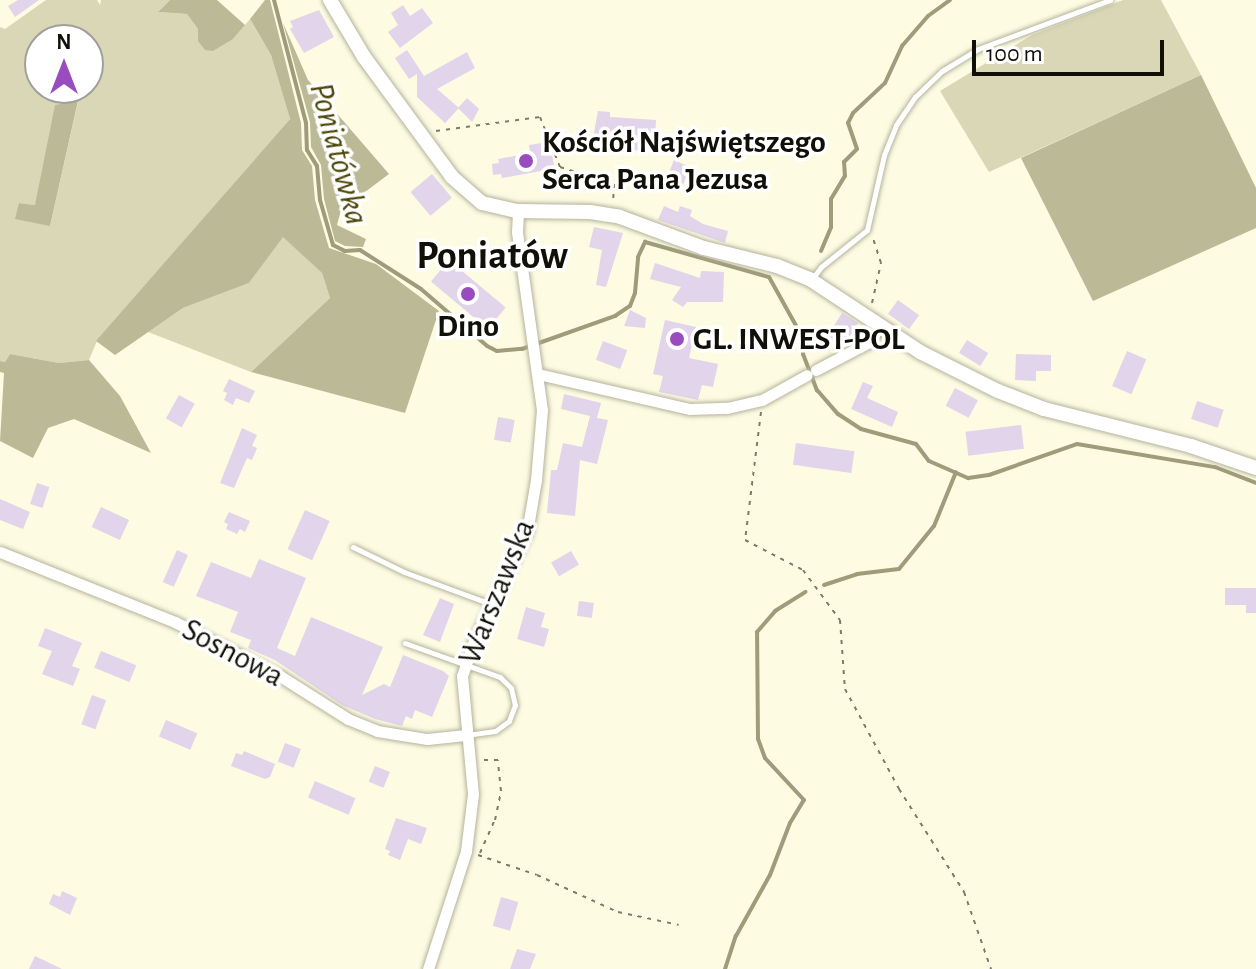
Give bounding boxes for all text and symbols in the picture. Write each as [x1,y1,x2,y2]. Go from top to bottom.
north arrow [24,24,104,104]
scale bar [976,24,1168,74]
text: N [56,31,72,53]
text: 100 m [986,42,1043,66]
water label: Poniatówka [299,78,377,230]
place label: Kościół Najświętszego Serca Pana Jezusa [542,124,826,199]
marker: Kościół Najświętszego Serca Pana Jezusa [517,152,535,170]
district label: Poniatów [416,232,568,280]
marker: Dino [459,285,477,303]
place label: Dino [437,307,499,345]
place label: GL. INWEST-POL [693,320,905,358]
marker: GL. INWEST-POL [668,330,686,348]
street label: Warszawska [451,514,543,670]
street label: Sosnowa [176,610,290,696]

